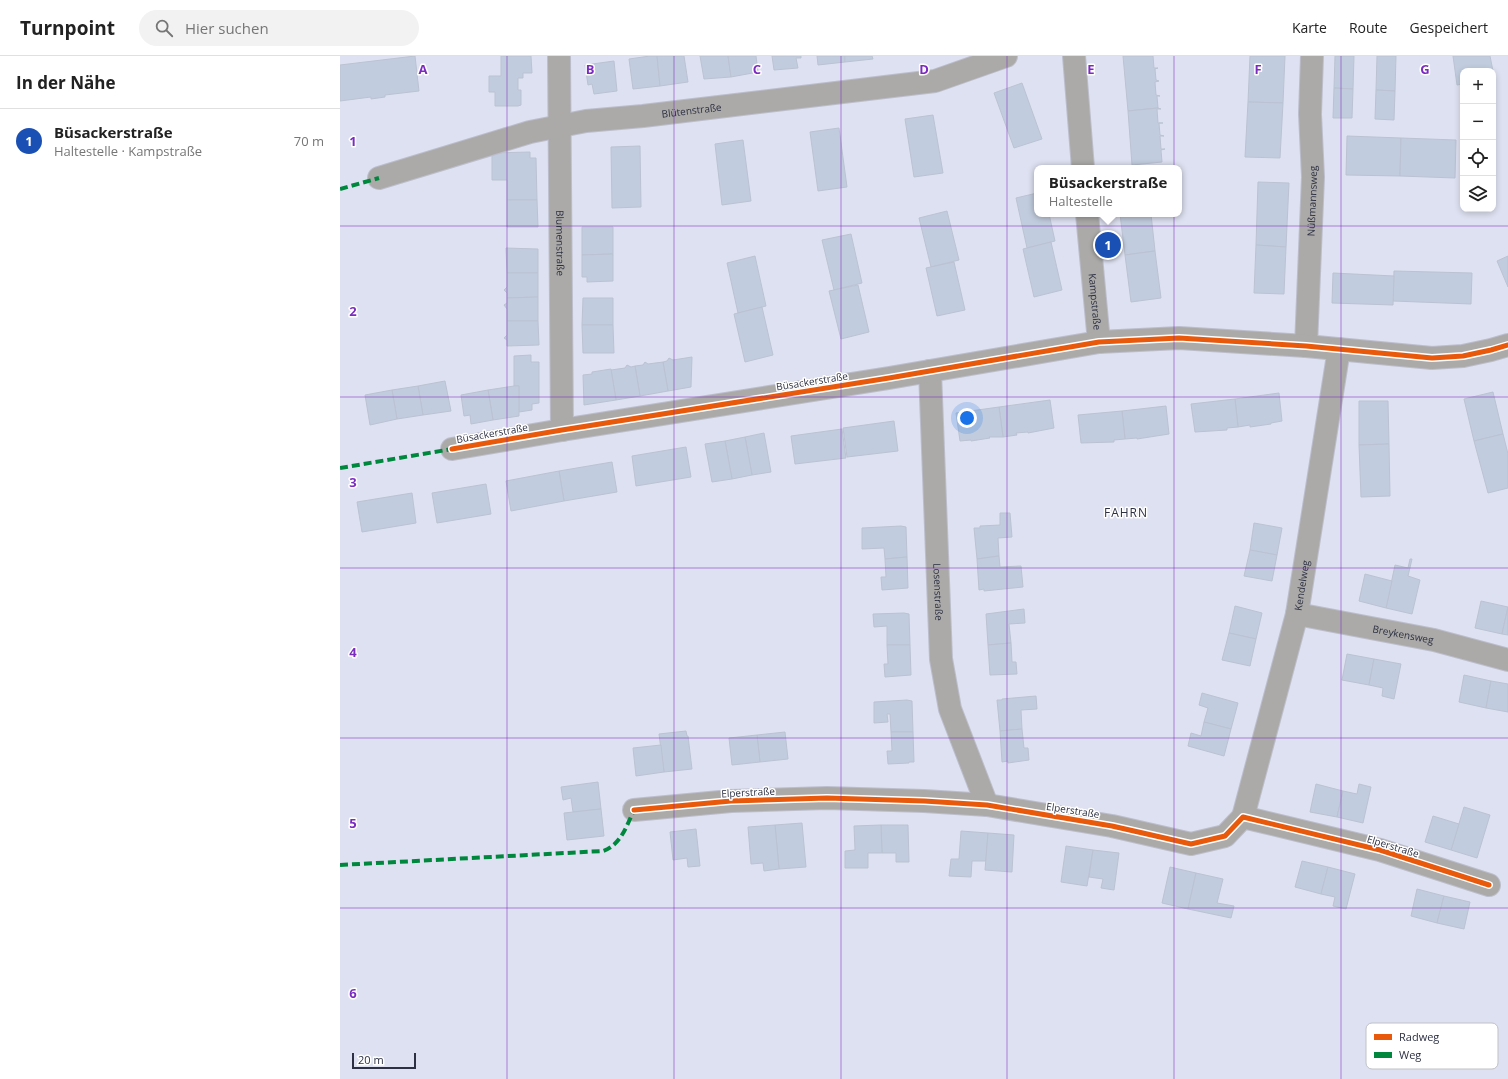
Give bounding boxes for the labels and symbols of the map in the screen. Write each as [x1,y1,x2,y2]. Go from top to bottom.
text: A [419,60,428,78]
text: B [586,60,595,78]
text: C [753,60,761,78]
text: D [919,60,929,78]
text: E [1087,60,1095,78]
text: F [1254,60,1262,78]
text: G [1420,60,1430,78]
street label: Blütenstraße [661,100,723,121]
text: 1 [349,132,357,150]
street label: Nüßmannsweg [1304,165,1320,237]
street label: Blumenstraße [553,210,568,276]
pin: 1 [1095,230,1121,260]
street label: Kampstraße [1086,273,1105,331]
text: 2 [349,302,357,320]
street label: Büsackerstraße [775,368,849,394]
your location [957,408,977,428]
street label: Büsackerstraße [455,420,529,446]
text: 3 [349,473,357,491]
district label: FAHRN [1104,504,1148,521]
street label: Kendelweg [1291,559,1313,612]
street label: Losenstraße [930,563,947,621]
street label: Breykensweg [1371,621,1435,647]
text: 4 [349,643,357,661]
street label: Elperstraße [721,784,776,800]
street label: Elperstraße [1045,799,1101,821]
text: 5 [349,814,357,832]
street label: Elperstraße [1365,831,1421,861]
text: 6 [349,984,357,1002]
legend [1366,1023,1498,1069]
text: Radweg [1399,1029,1439,1044]
text: Weg [1399,1047,1421,1062]
scale bar [352,1051,416,1070]

